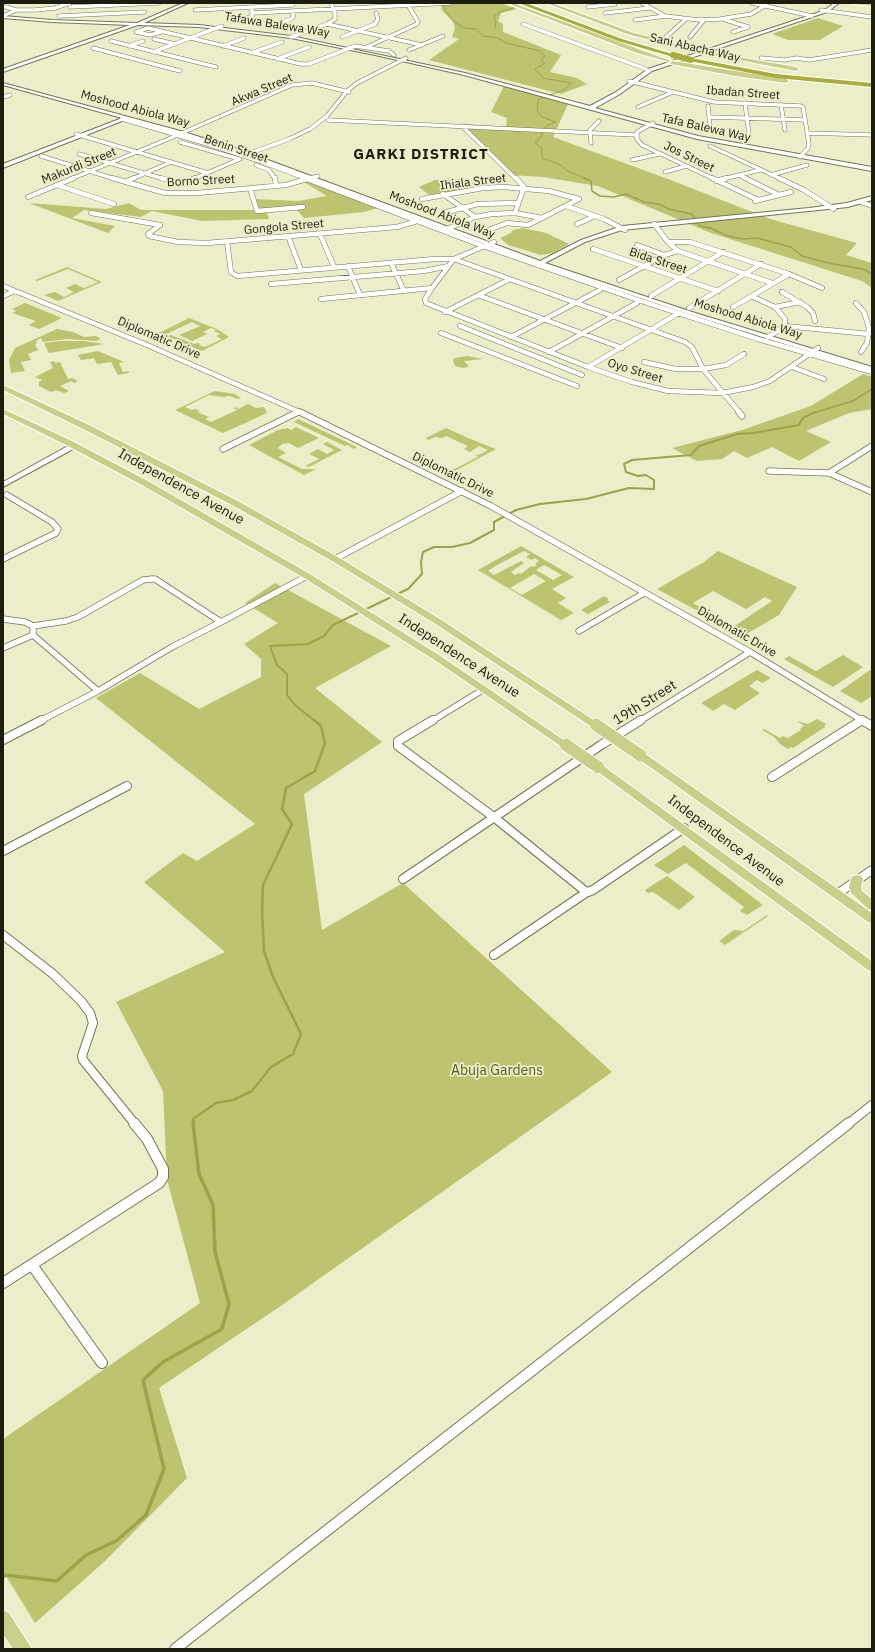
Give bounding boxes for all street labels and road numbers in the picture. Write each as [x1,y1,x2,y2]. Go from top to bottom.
street label: Tafawa Balewa Way [223,10,331,40]
street label: Sani Abacha Way [649,31,741,65]
street label: Akwa Street [229,71,295,109]
street label: Ibadan Street [706,83,780,103]
street label: Moshood Abiola Way [79,88,191,130]
street label: Tafa Balewa Way [660,111,752,145]
street label: Benin Street [202,132,270,166]
street label: Jos Street [661,139,717,175]
street label: Makurdi Street [40,144,118,188]
street label: Ihiala Street [439,171,507,193]
street label: Borno Street [167,172,235,190]
street label: Moshood Abiola Way [387,188,497,242]
street label: Gongola Street [243,216,325,238]
street label: Bida Street [627,245,689,277]
street label: Moshood Abiola Way [692,296,804,342]
street label: Diplomatic Drive [115,314,203,362]
street label: Oyo Street [606,356,664,386]
street label: Independence Avenue [115,445,247,529]
street label: Diplomatic Drive [410,449,496,501]
street label: Diplomatic Drive [695,604,779,660]
street label: Independence Avenue [395,610,523,702]
street label: 19th Street [610,677,680,729]
street label: Independence Avenue [664,792,788,890]

